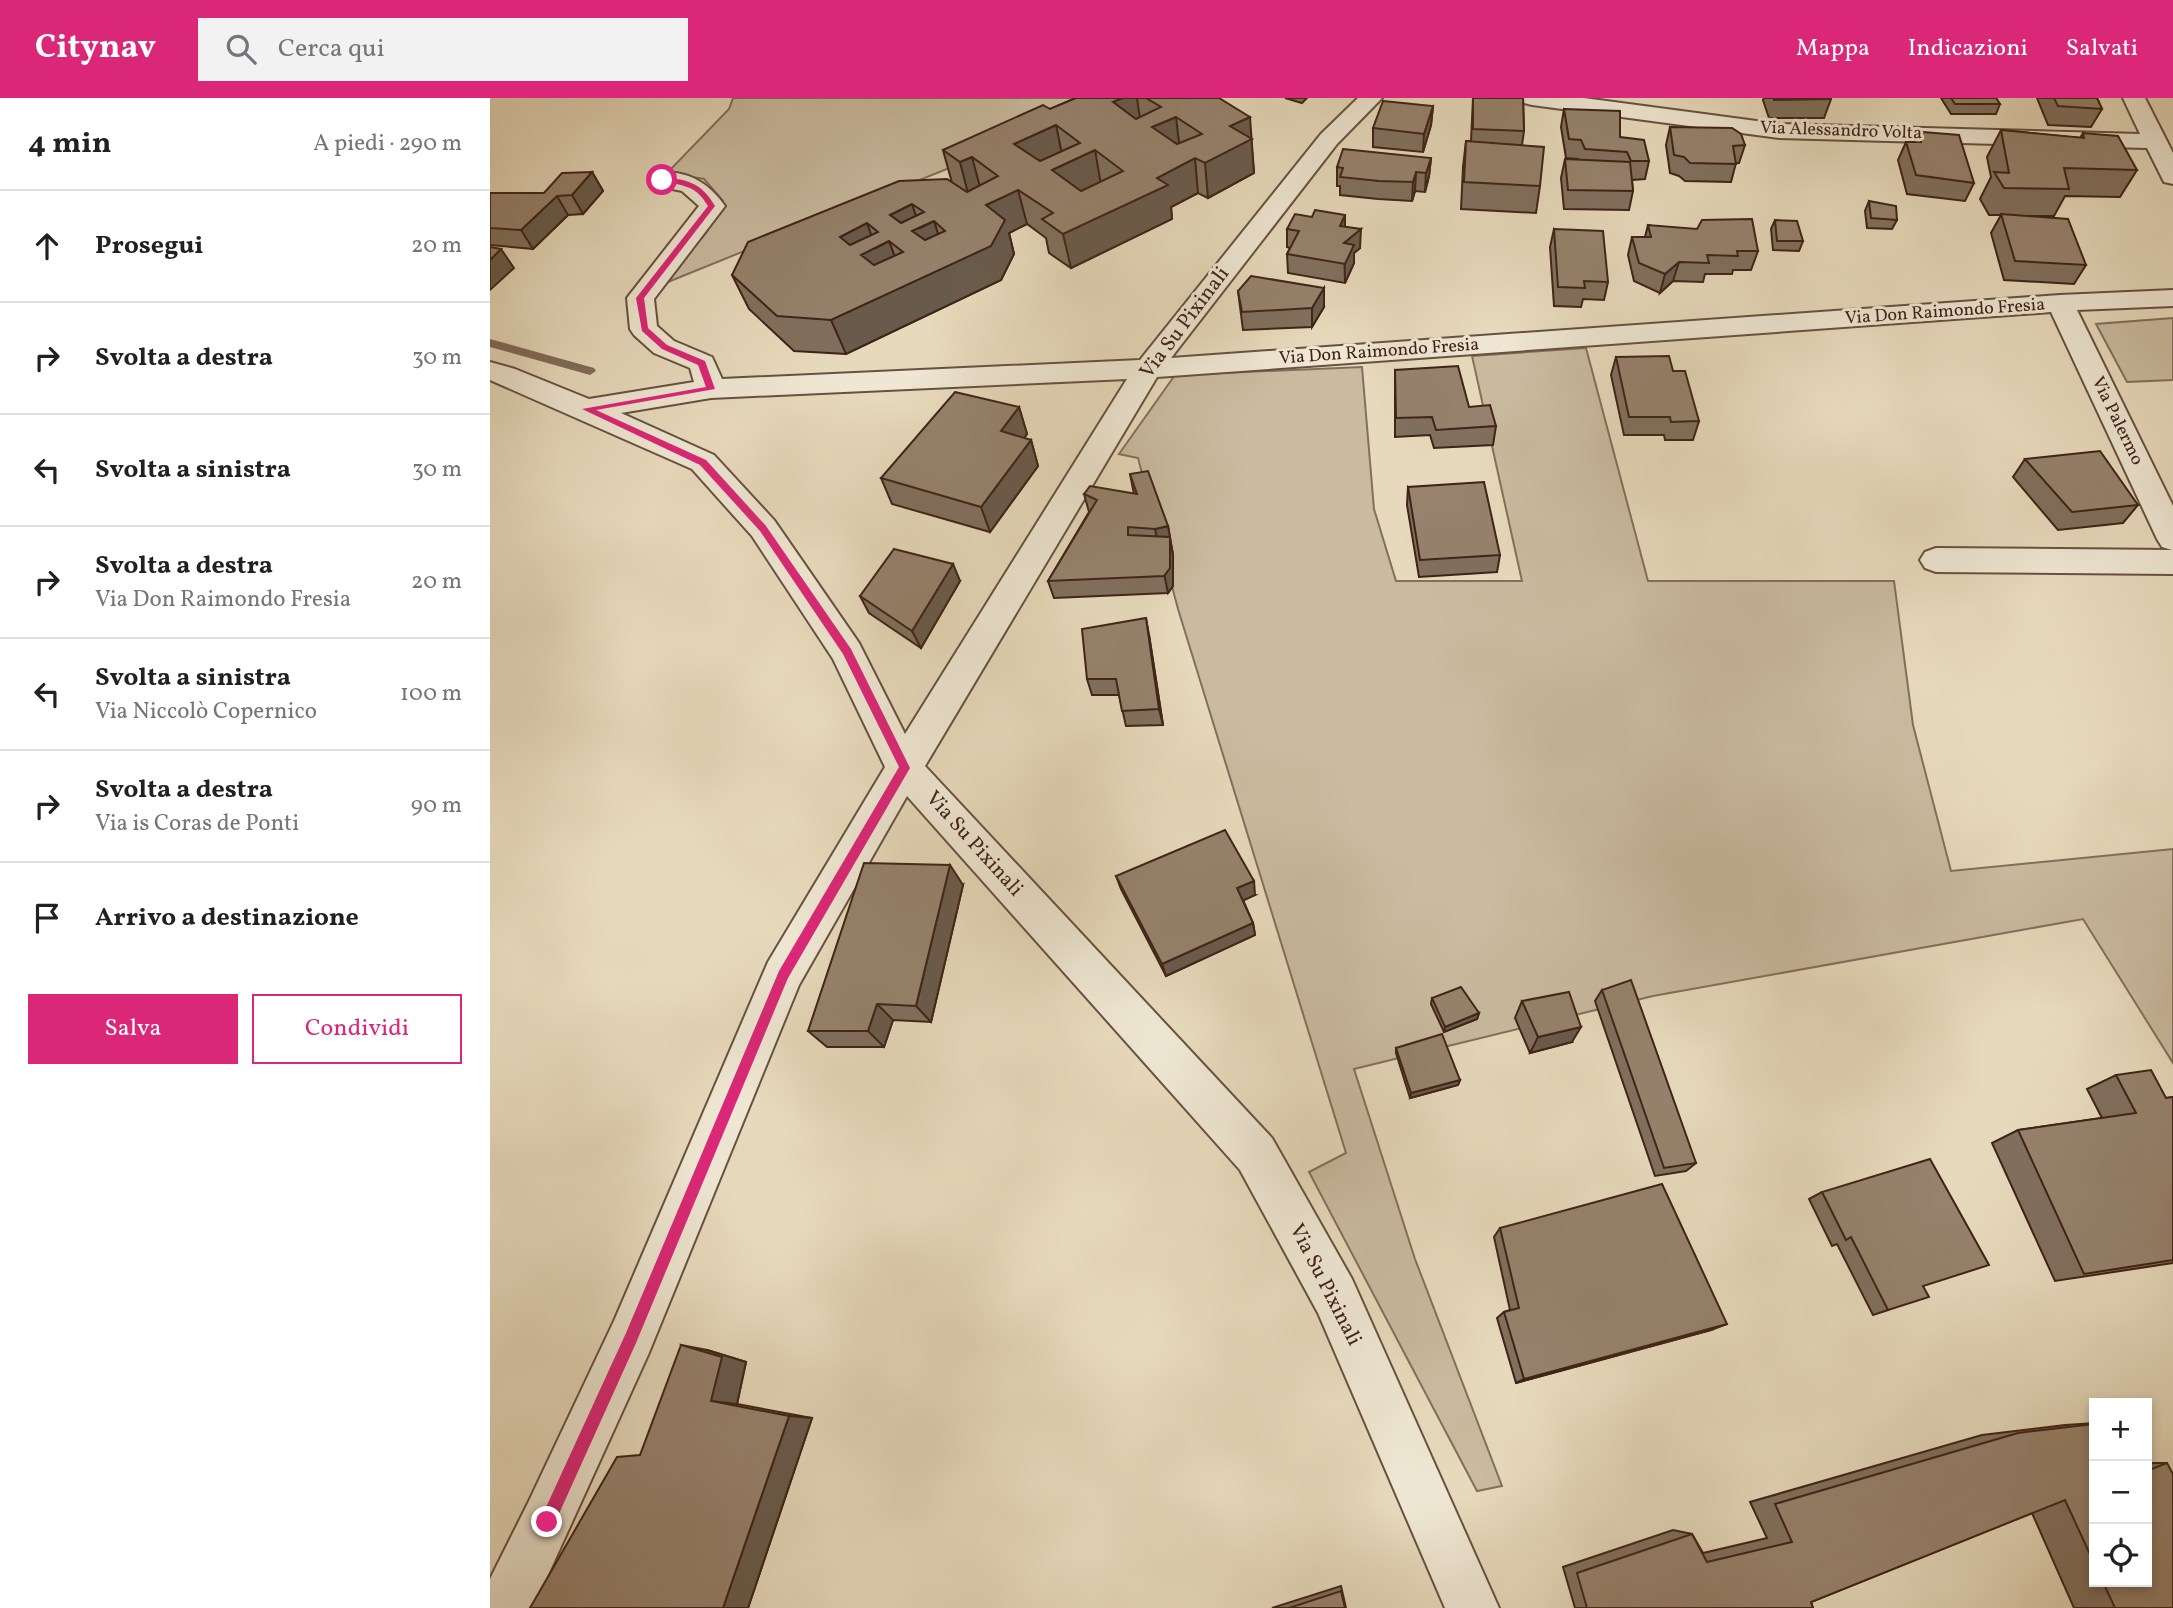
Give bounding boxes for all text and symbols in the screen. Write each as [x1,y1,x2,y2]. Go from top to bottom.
search box [198,18,688,81]
text: Citynav [35,26,156,72]
icon: search [222,30,260,68]
text: Cerca qui [278,31,385,67]
text: Mappa [1796,32,1870,66]
text: Indicazioni [1908,32,2028,66]
text: Salvati [2066,32,2138,66]
street label: Via Alessandro Volta [1760,116,1922,146]
text: 4 min [28,123,112,165]
text: A piedi · 290 m [313,128,462,160]
route start [646,164,677,195]
icon: ahead [28,227,66,265]
text: Prosegui [95,228,203,264]
text: 20 m [411,230,462,262]
street label: Via Su Pixinali [1133,261,1237,385]
street label: Via Don Raimondo Fresia [1844,293,2046,331]
street label: Via Don Raimondo Fresia [1278,333,1480,371]
icon: right [28,339,66,377]
text: Svolta a destra [95,340,273,376]
text: 30 m [412,342,462,374]
street label: Via Palermo [2085,372,2149,470]
icon: left [28,451,66,489]
text: Svolta a sinistra [95,452,291,488]
text: 30 m [412,454,462,486]
text: Svolta a destra [95,548,273,584]
icon: right [28,563,66,601]
text: 20 m [411,566,462,598]
text: Via Don Raimondo Fresia [95,584,351,616]
text: Svolta a sinistra [95,660,291,696]
icon: left [28,675,66,713]
text: 100 m [400,678,462,710]
text: Via Niccolò Copernico [95,696,317,728]
text: Svolta a destra [95,772,273,808]
street label: Via Su Pixinali [919,785,1029,903]
icon: right [28,787,66,825]
text: 90 m [411,790,462,822]
text: Via is Coras de Ponti [95,808,299,840]
icon: arrive [28,899,66,937]
text: Arrivo a destinazione [95,900,359,936]
button: Salva [28,994,238,1064]
button: Condividi [252,994,462,1064]
street label: Via Su Pixinali [1282,1219,1368,1351]
map controls [2089,1398,2152,1587]
button: + [2089,1398,2152,1461]
button: − [2089,1461,2152,1524]
route end [531,1506,562,1537]
button: locate [2089,1524,2152,1587]

